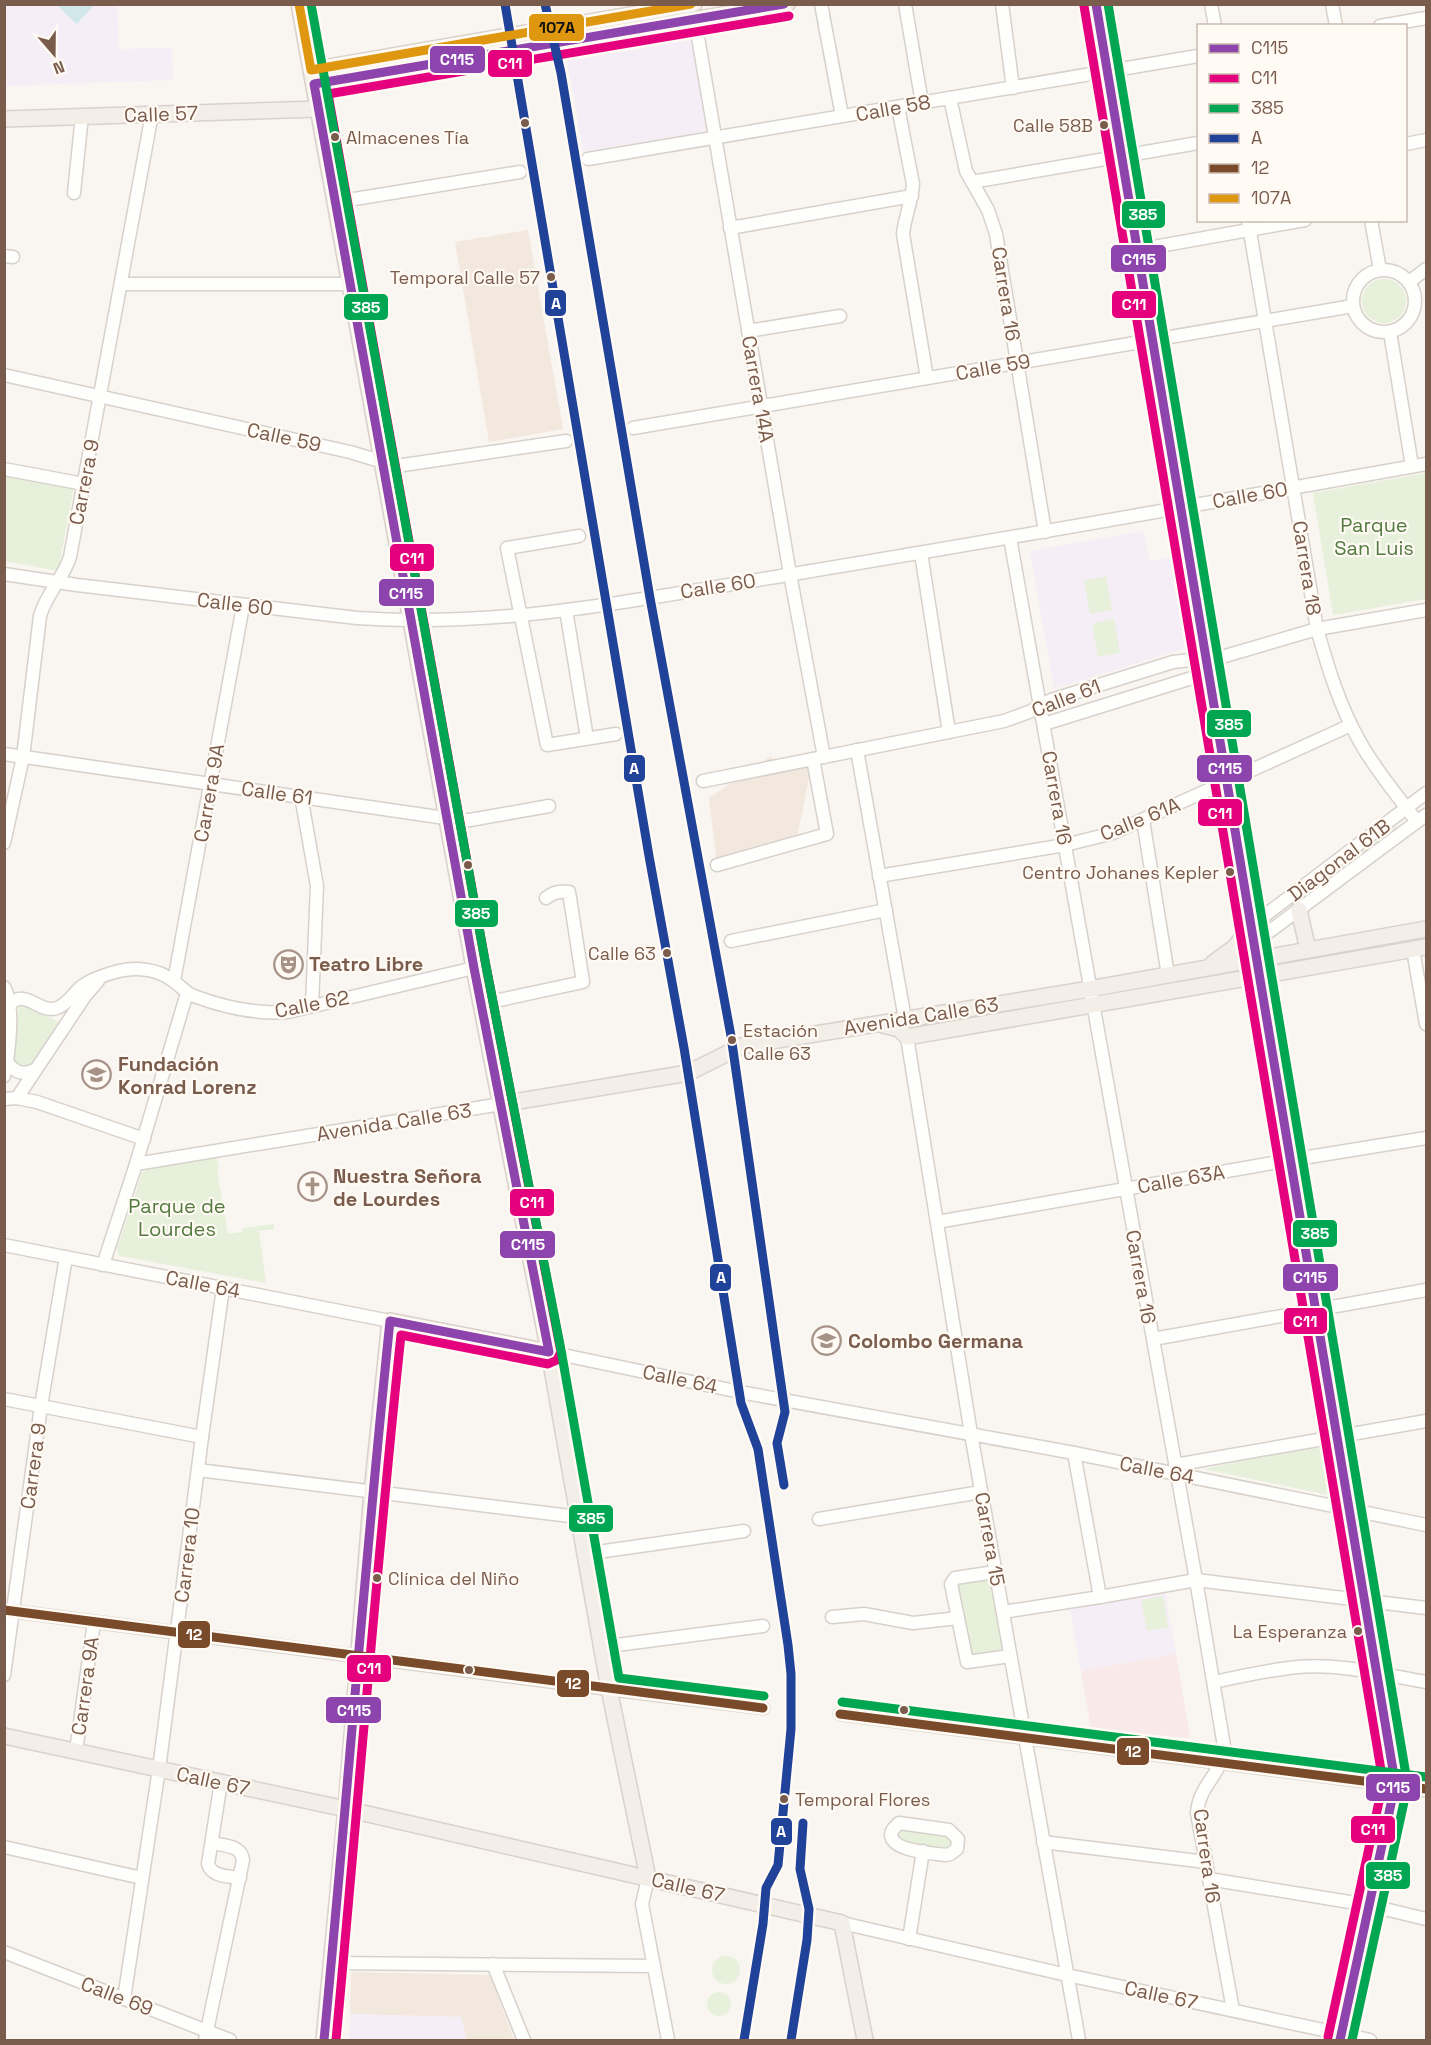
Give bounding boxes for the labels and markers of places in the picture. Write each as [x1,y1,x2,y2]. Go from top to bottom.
place label: Calle 58B [1013,114,1093,137]
unlabelled marker [519,117,531,129]
marker: Calle 58B [1098,119,1110,131]
place label: Almacenes Tía [346,126,469,149]
marker: Almacenes Tía [329,131,341,143]
place label: Temporal Calle 57 [390,266,540,289]
marker: Temporal Calle 57 [545,271,557,283]
unlabelled marker [462,859,474,871]
place label: Centro Johanes Kepler [1022,861,1219,884]
marker: Centro Johanes Kepler [1224,866,1236,878]
place label: Calle 63 [588,942,656,965]
marker: Calle 63 [661,947,673,959]
theatre icon: Teatro Libre [272,948,304,980]
place label: Teatro Libre [309,951,423,977]
place label: Estación Calle 63 [743,1019,818,1065]
marker: Estación Calle 63 [726,1034,738,1046]
place label: Fundación Konrad Lorenz [118,1051,257,1100]
school or university icon: Fundación Konrad Lorenz [81,1059,113,1091]
place label: Nuestra Señora de Lourdes [333,1163,482,1212]
church icon: Nuestra Señora de Lourdes [296,1171,328,1203]
school or university icon: Colombo Germana [811,1325,843,1357]
place label: Colombo Germana [848,1328,1023,1354]
place label: Clínica del Niño [388,1567,519,1590]
marker: Clínica del Niño [371,1572,383,1584]
place label: La Esperanza [1233,1620,1347,1643]
marker: La Esperanza [1352,1625,1364,1637]
unlabelled marker [463,1664,475,1676]
unlabelled marker [898,1704,910,1716]
place label: Temporal Flores [795,1788,930,1811]
marker: Temporal Flores [778,1793,790,1805]

